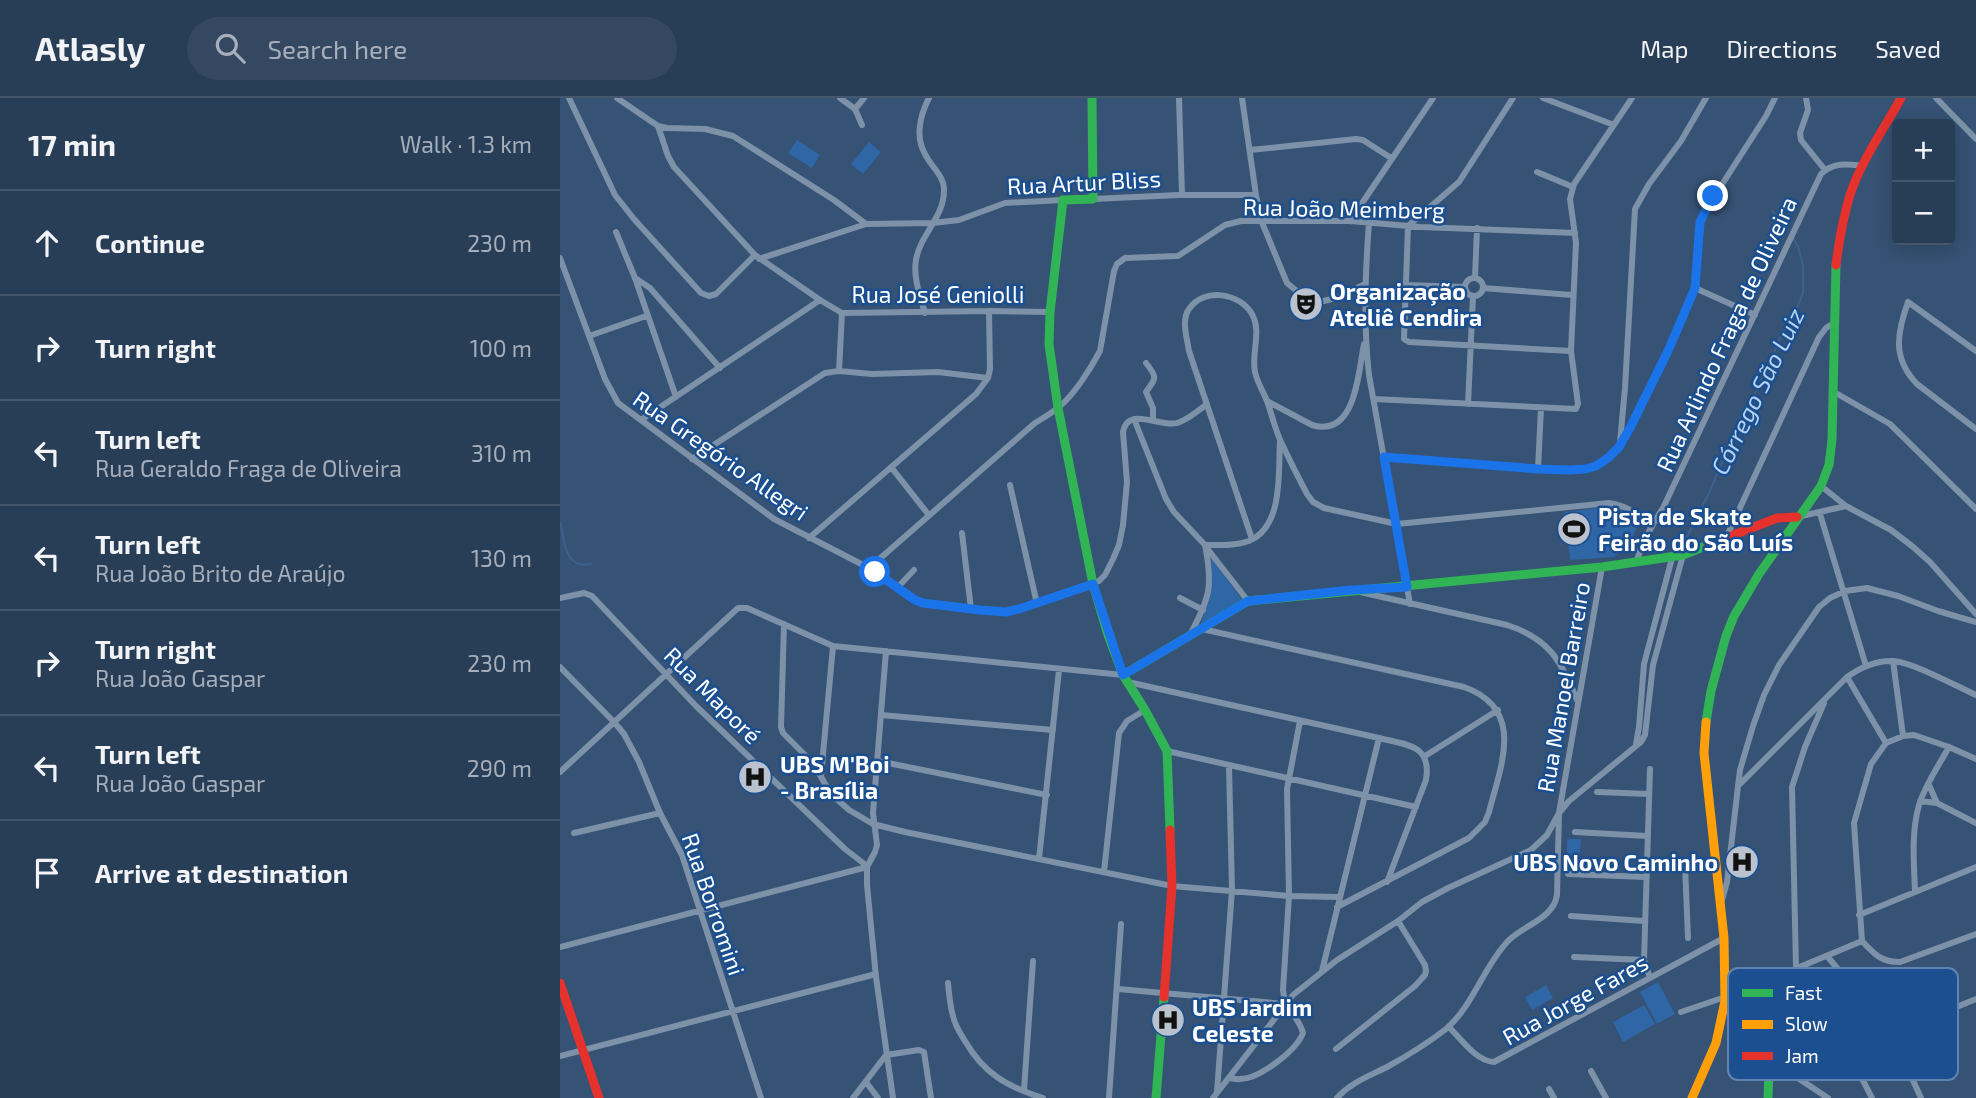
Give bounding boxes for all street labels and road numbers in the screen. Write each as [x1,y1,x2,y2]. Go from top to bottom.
street label: Rua Artur Bliss [1006,164,1162,200]
street label: Rua João Meimberg [1243,192,1445,224]
street label: Rua Arlindo Fraga de Oliveira [1650,192,1802,476]
street label: Rua José Geniolli [852,280,1024,308]
street label: Rua Gregório Allegri [628,384,814,526]
street label: Rua Manoel Barreiro [1531,580,1595,794]
street label: Rua Maporé [659,641,767,749]
street label: Rua Borromini [677,829,751,979]
street label: Rua Jorge Fares [1497,947,1653,1051]

